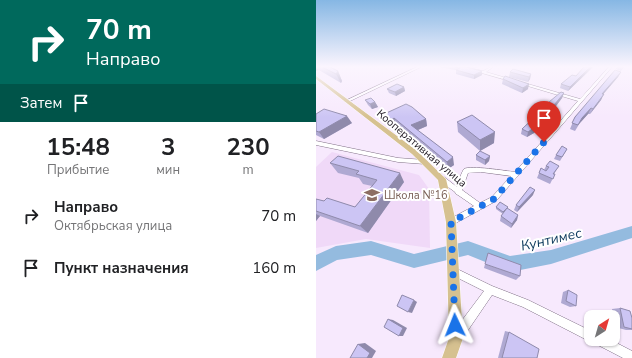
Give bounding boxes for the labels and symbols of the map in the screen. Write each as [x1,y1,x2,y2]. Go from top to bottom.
pin [527,101,561,142]
street label: Кооперативная улица [373,106,470,191]
school or university icon: Школа №16 [363,186,381,204]
place label: Школа №16 [384,188,448,203]
water label: Кунтимес [519,223,584,256]
position arrow [434,304,476,346]
north arrow [584,310,620,346]

